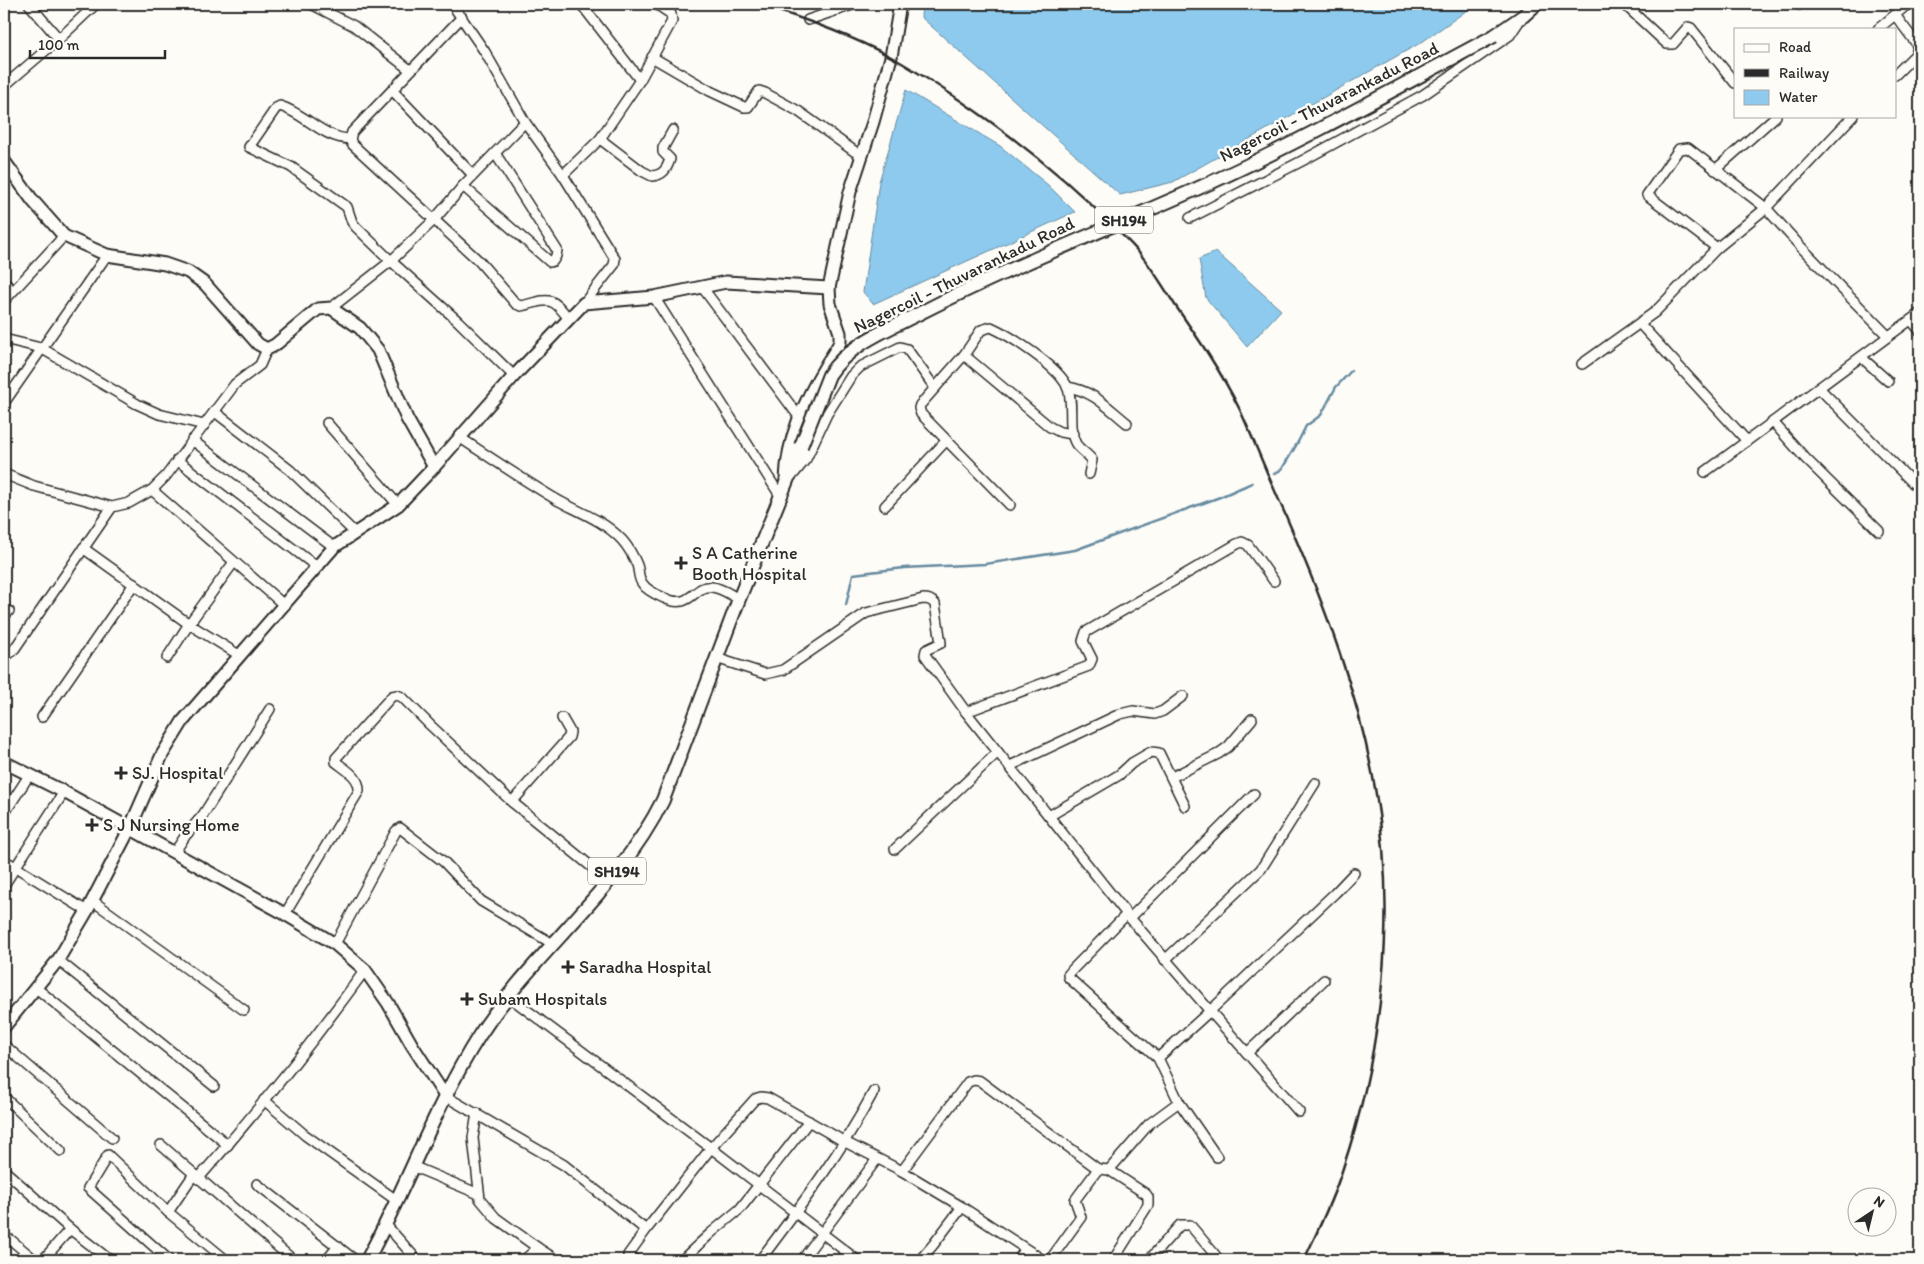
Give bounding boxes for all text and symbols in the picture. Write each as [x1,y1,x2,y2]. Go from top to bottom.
scale bar [30,28,165,60]
legend [1734,28,1896,118]
text: 100 m [38,36,80,54]
street label: Nagercoil - Thuvarankadu Road [1216,37,1442,167]
text: Road [1779,38,1812,56]
text: Railway [1779,64,1829,82]
text: Water [1779,88,1818,106]
road number: SH194 [1095,206,1153,234]
street label: Nagercoil - Thuvarankadu Road [850,212,1078,338]
place label: S A Catherine Booth Hospital [692,542,807,585]
marker: S A Catherine Booth Hospital [674,556,688,570]
place label: SJ. Hospital [132,762,223,784]
marker: SJ. Hospital [114,766,128,780]
place label: S J Nursing Home [103,814,240,836]
marker: S J Nursing Home [85,818,99,832]
road number: SH194 [588,858,646,884]
place label: Saradha Hospital [579,956,711,978]
marker: Saradha Hospital [561,960,575,974]
place label: Subam Hospitals [478,988,607,1010]
marker: Subam Hospitals [460,992,474,1006]
north arrow [1846,1186,1896,1236]
text: N [1870,1192,1888,1211]

